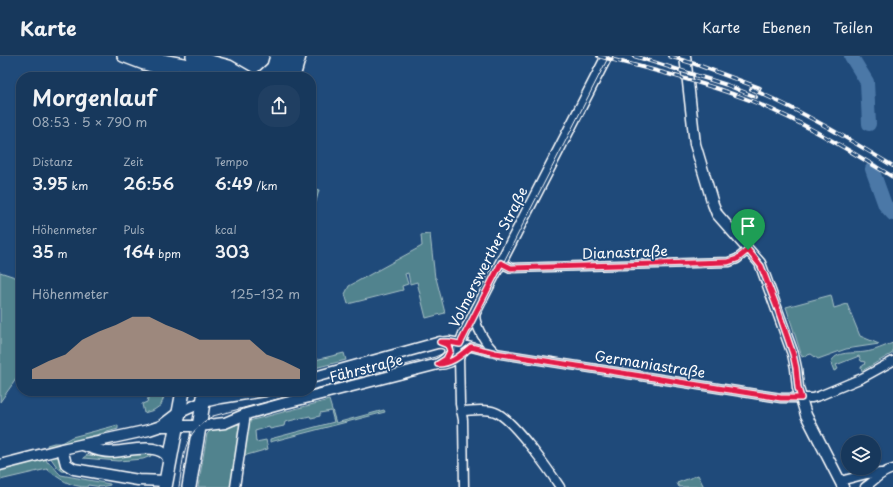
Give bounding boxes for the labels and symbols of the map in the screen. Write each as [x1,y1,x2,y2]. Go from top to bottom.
street label: Volmerswerther Straße [443,183,533,331]
pin [731,209,765,250]
street label: Dianastraße [582,240,668,264]
street label: Germaniastraße [593,345,707,383]
street label: Fährstraße [327,349,405,387]

